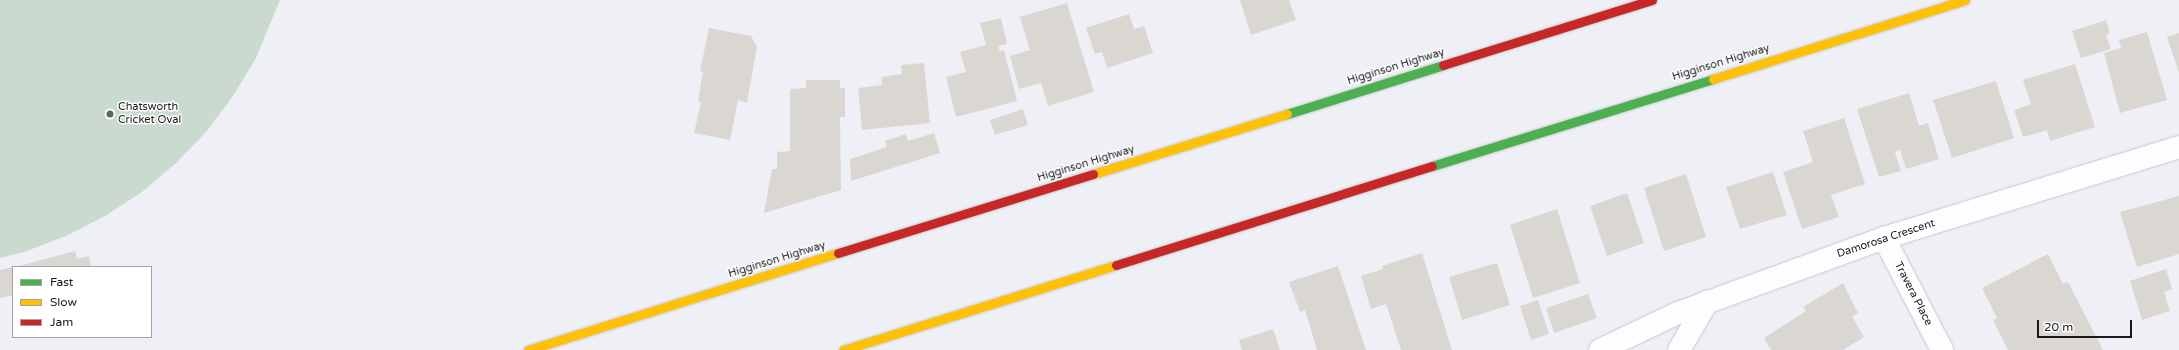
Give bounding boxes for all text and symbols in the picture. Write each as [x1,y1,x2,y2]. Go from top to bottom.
street label: Higginson Highway [1671,42,1771,84]
street label: Higginson Highway [1346,46,1446,88]
place label: Chatsworth Cricket Oval [118,101,181,127]
marker: Chatsworth Cricket Oval [105,109,115,119]
street label: Higginson Highway [1036,143,1136,185]
street label: Damorosa Crescent [1835,217,1937,261]
street label: Higginson Highway [727,239,827,281]
street label: Travera Place [1891,260,1935,328]
legend [12,266,152,338]
text: Fast [50,275,73,289]
text: Slow [50,295,77,309]
scale bar [2039,312,2134,338]
text: Jam [50,315,73,329]
text: 20 m [2044,320,2073,334]

